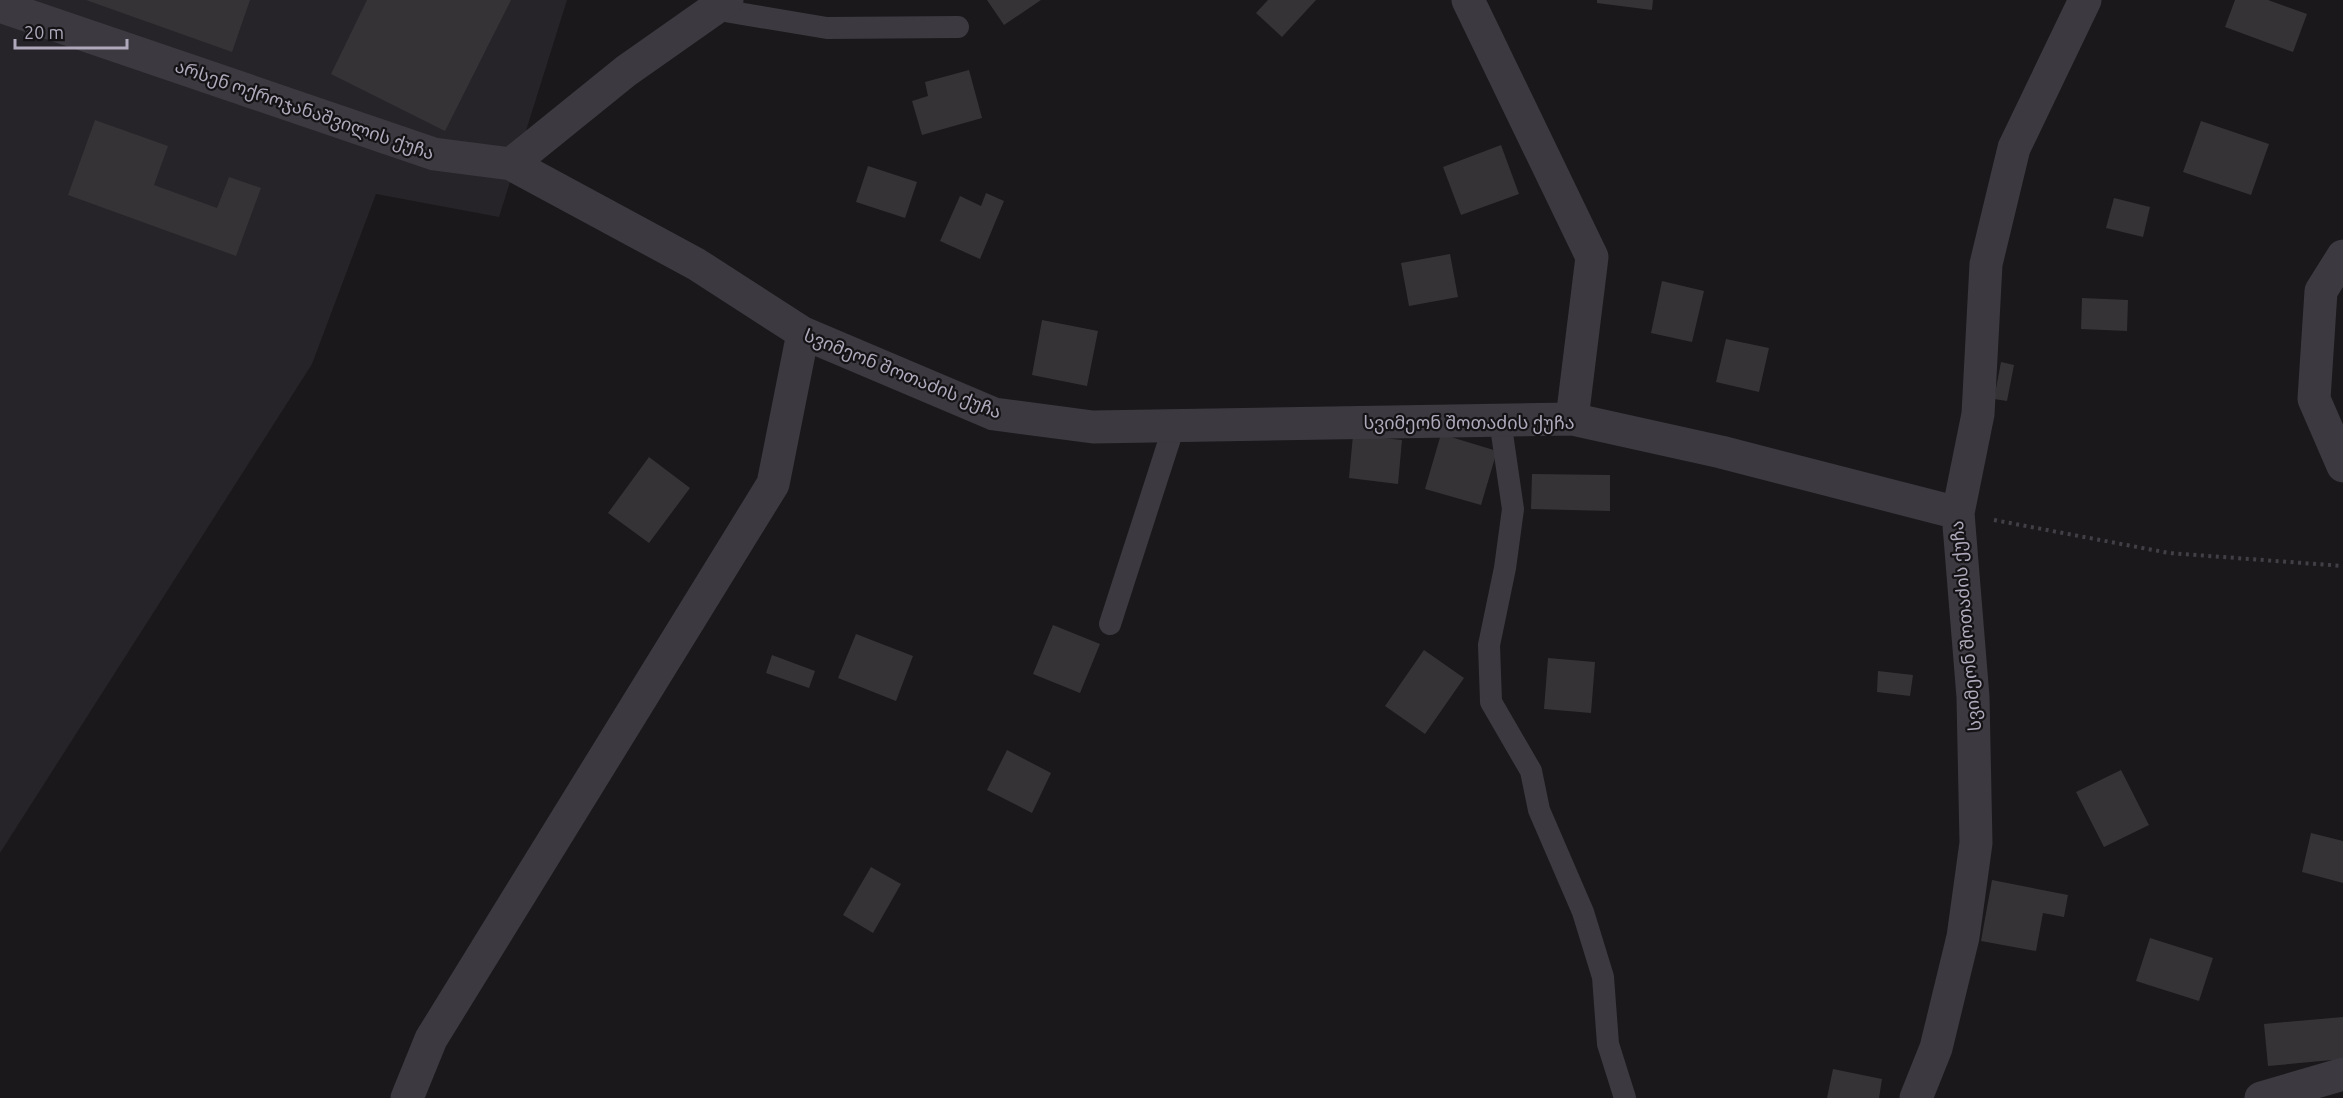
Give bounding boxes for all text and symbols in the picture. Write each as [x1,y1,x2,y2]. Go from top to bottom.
scale bar [15,12,128,50]
text: 20 m [24,22,64,42]
street label: არსენ ოქროჯანაშვილის ქუჩა [172,55,437,165]
street label: სვიმეონ შოთაძის ქუჩა [801,324,1005,424]
street label: სვიმეონ შოთაძის ქუჩა [1363,412,1575,434]
street label: სვიმეონ შოთაძის ქუჩა [1946,520,1986,732]

